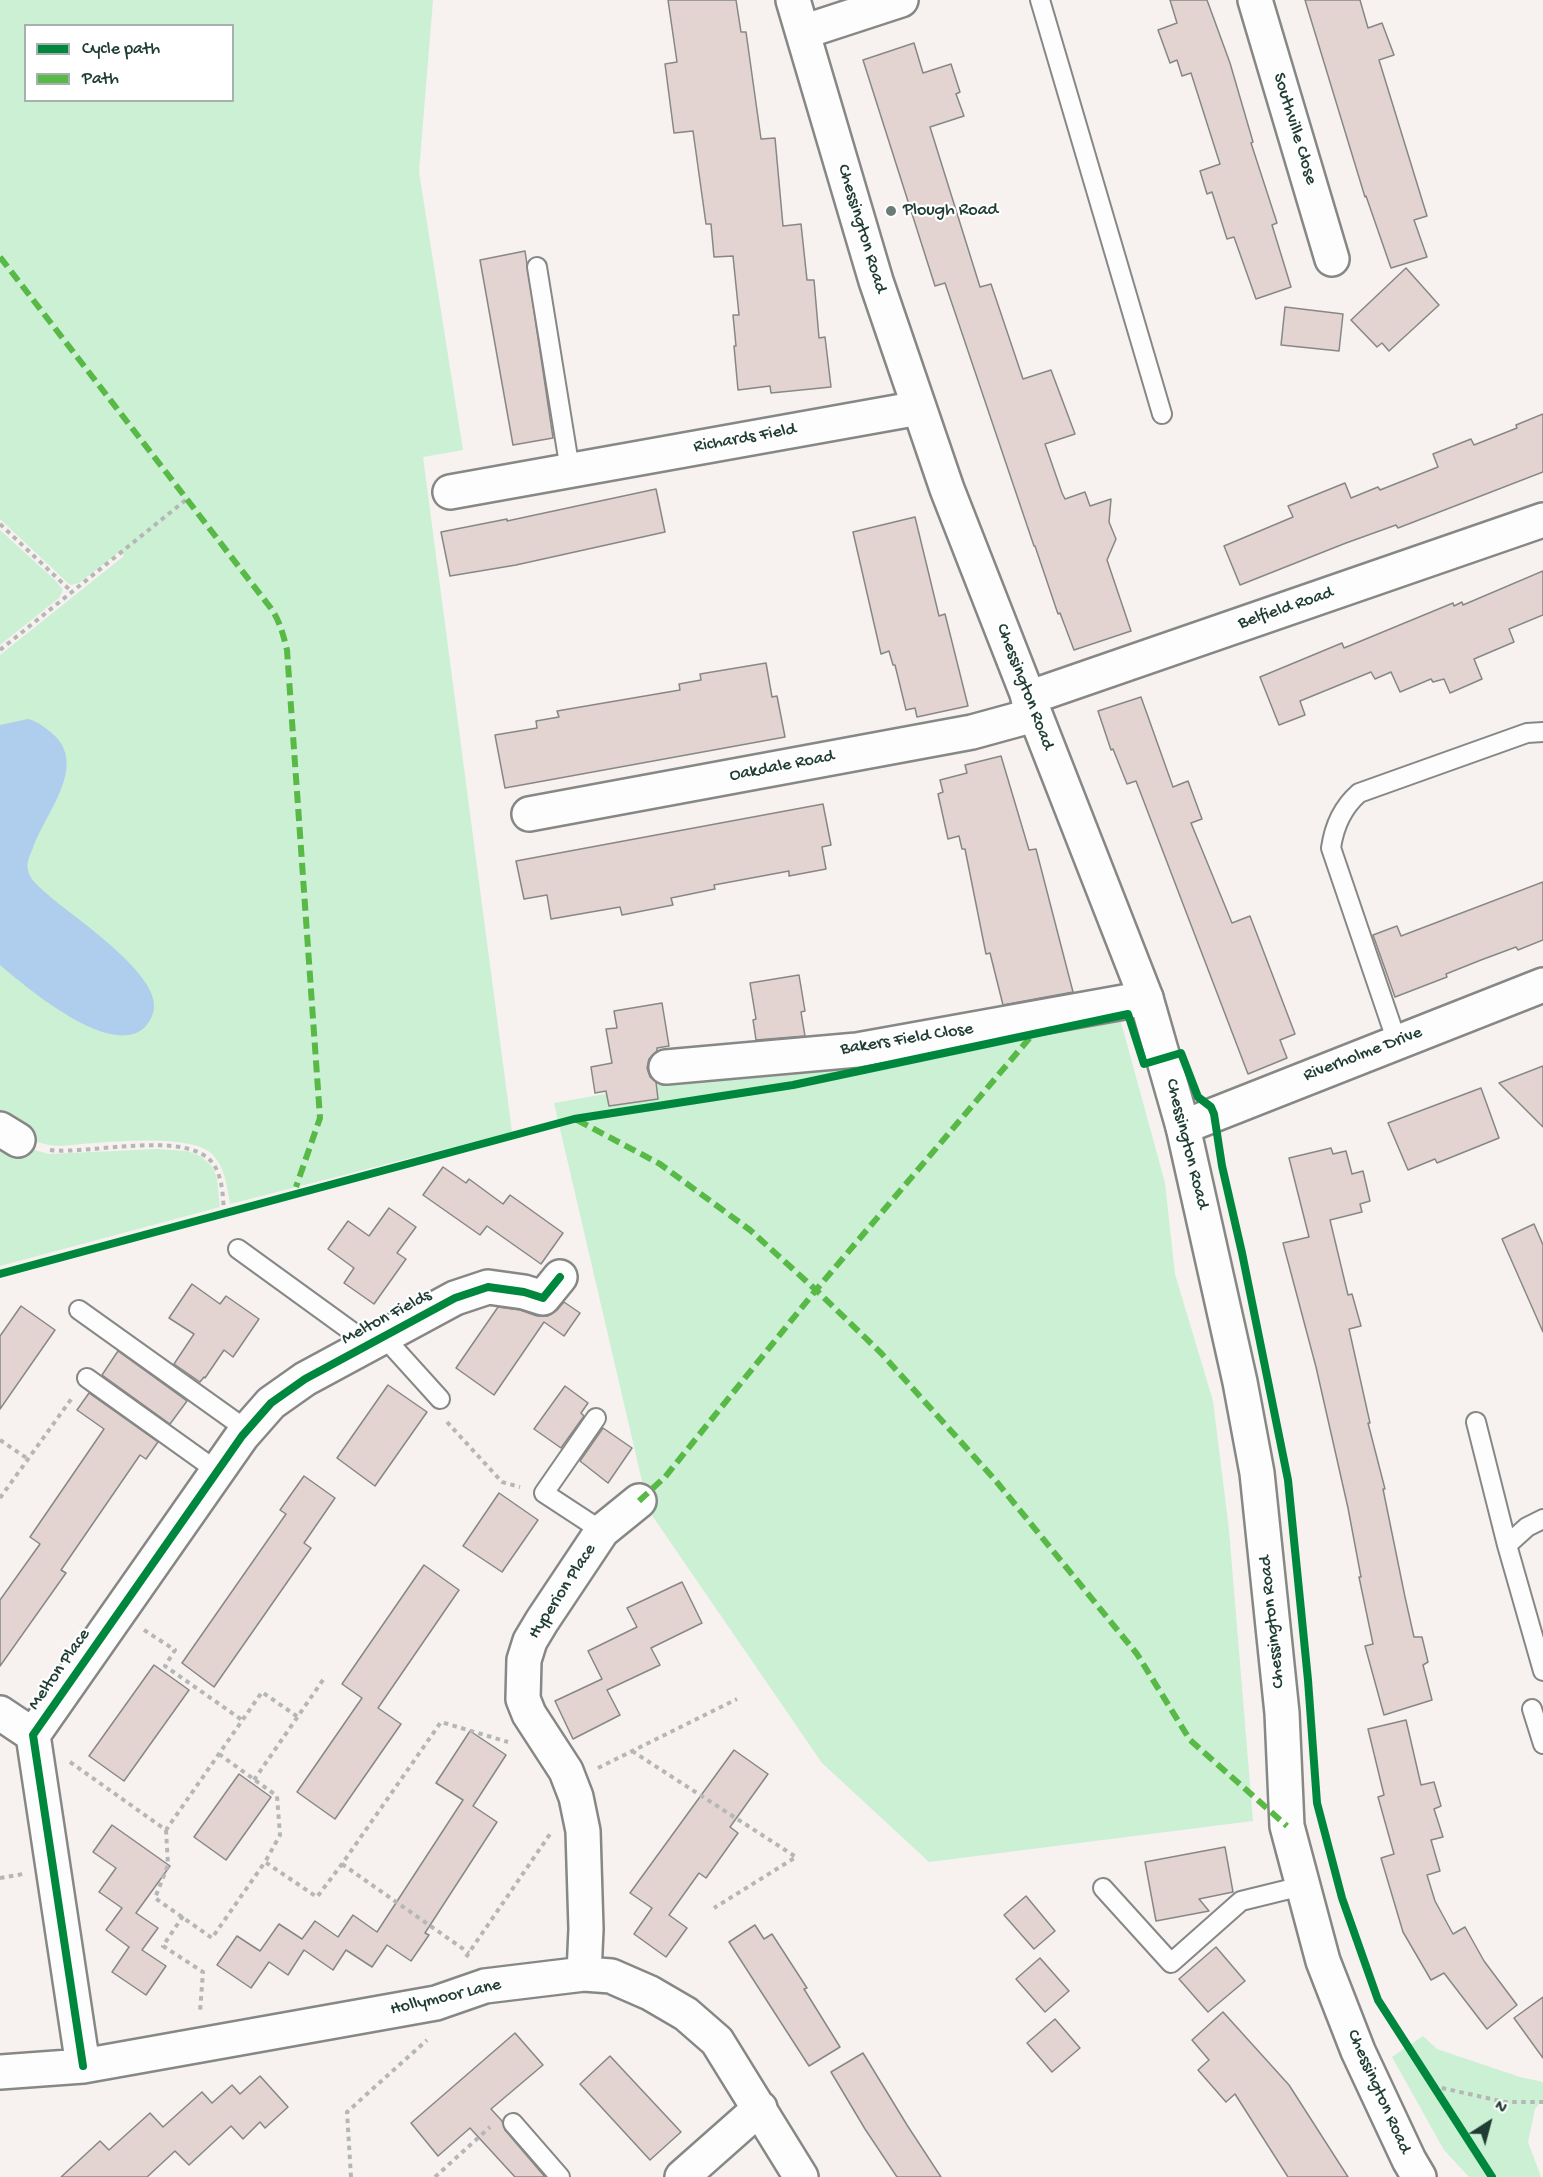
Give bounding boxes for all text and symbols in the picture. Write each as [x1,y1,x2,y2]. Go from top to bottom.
legend [24,24,234,102]
text: Cycle path [82,39,160,60]
text: Path [82,69,119,90]
street label: Southville Close [1267,71,1321,187]
street label: Chessington Road [831,162,891,296]
place label: Plough Road [903,200,998,222]
marker: Plough Road [884,204,898,218]
street label: Richards Field [692,419,798,459]
street label: Belfield Road [1236,583,1336,635]
street label: Chessington Road [990,621,1058,753]
street label: Oakdale Road [728,746,836,788]
street label: Bakers Field Close [839,1019,975,1061]
street label: Riverholme Drive [1301,1022,1425,1088]
street label: Chessington Road [1159,1077,1213,1211]
street label: Melton Fields [338,1285,436,1351]
street label: Hyperion Place [524,1540,602,1644]
street label: Chessington Road [1255,1554,1291,1690]
street label: Melton Place [24,1625,96,1715]
street label: Hollymoor Lane [389,1975,503,2021]
street label: Chessington Road [1341,2027,1415,2157]
north arrow [1459,2093,1519,2153]
text: N [1490,2097,1510,2119]

